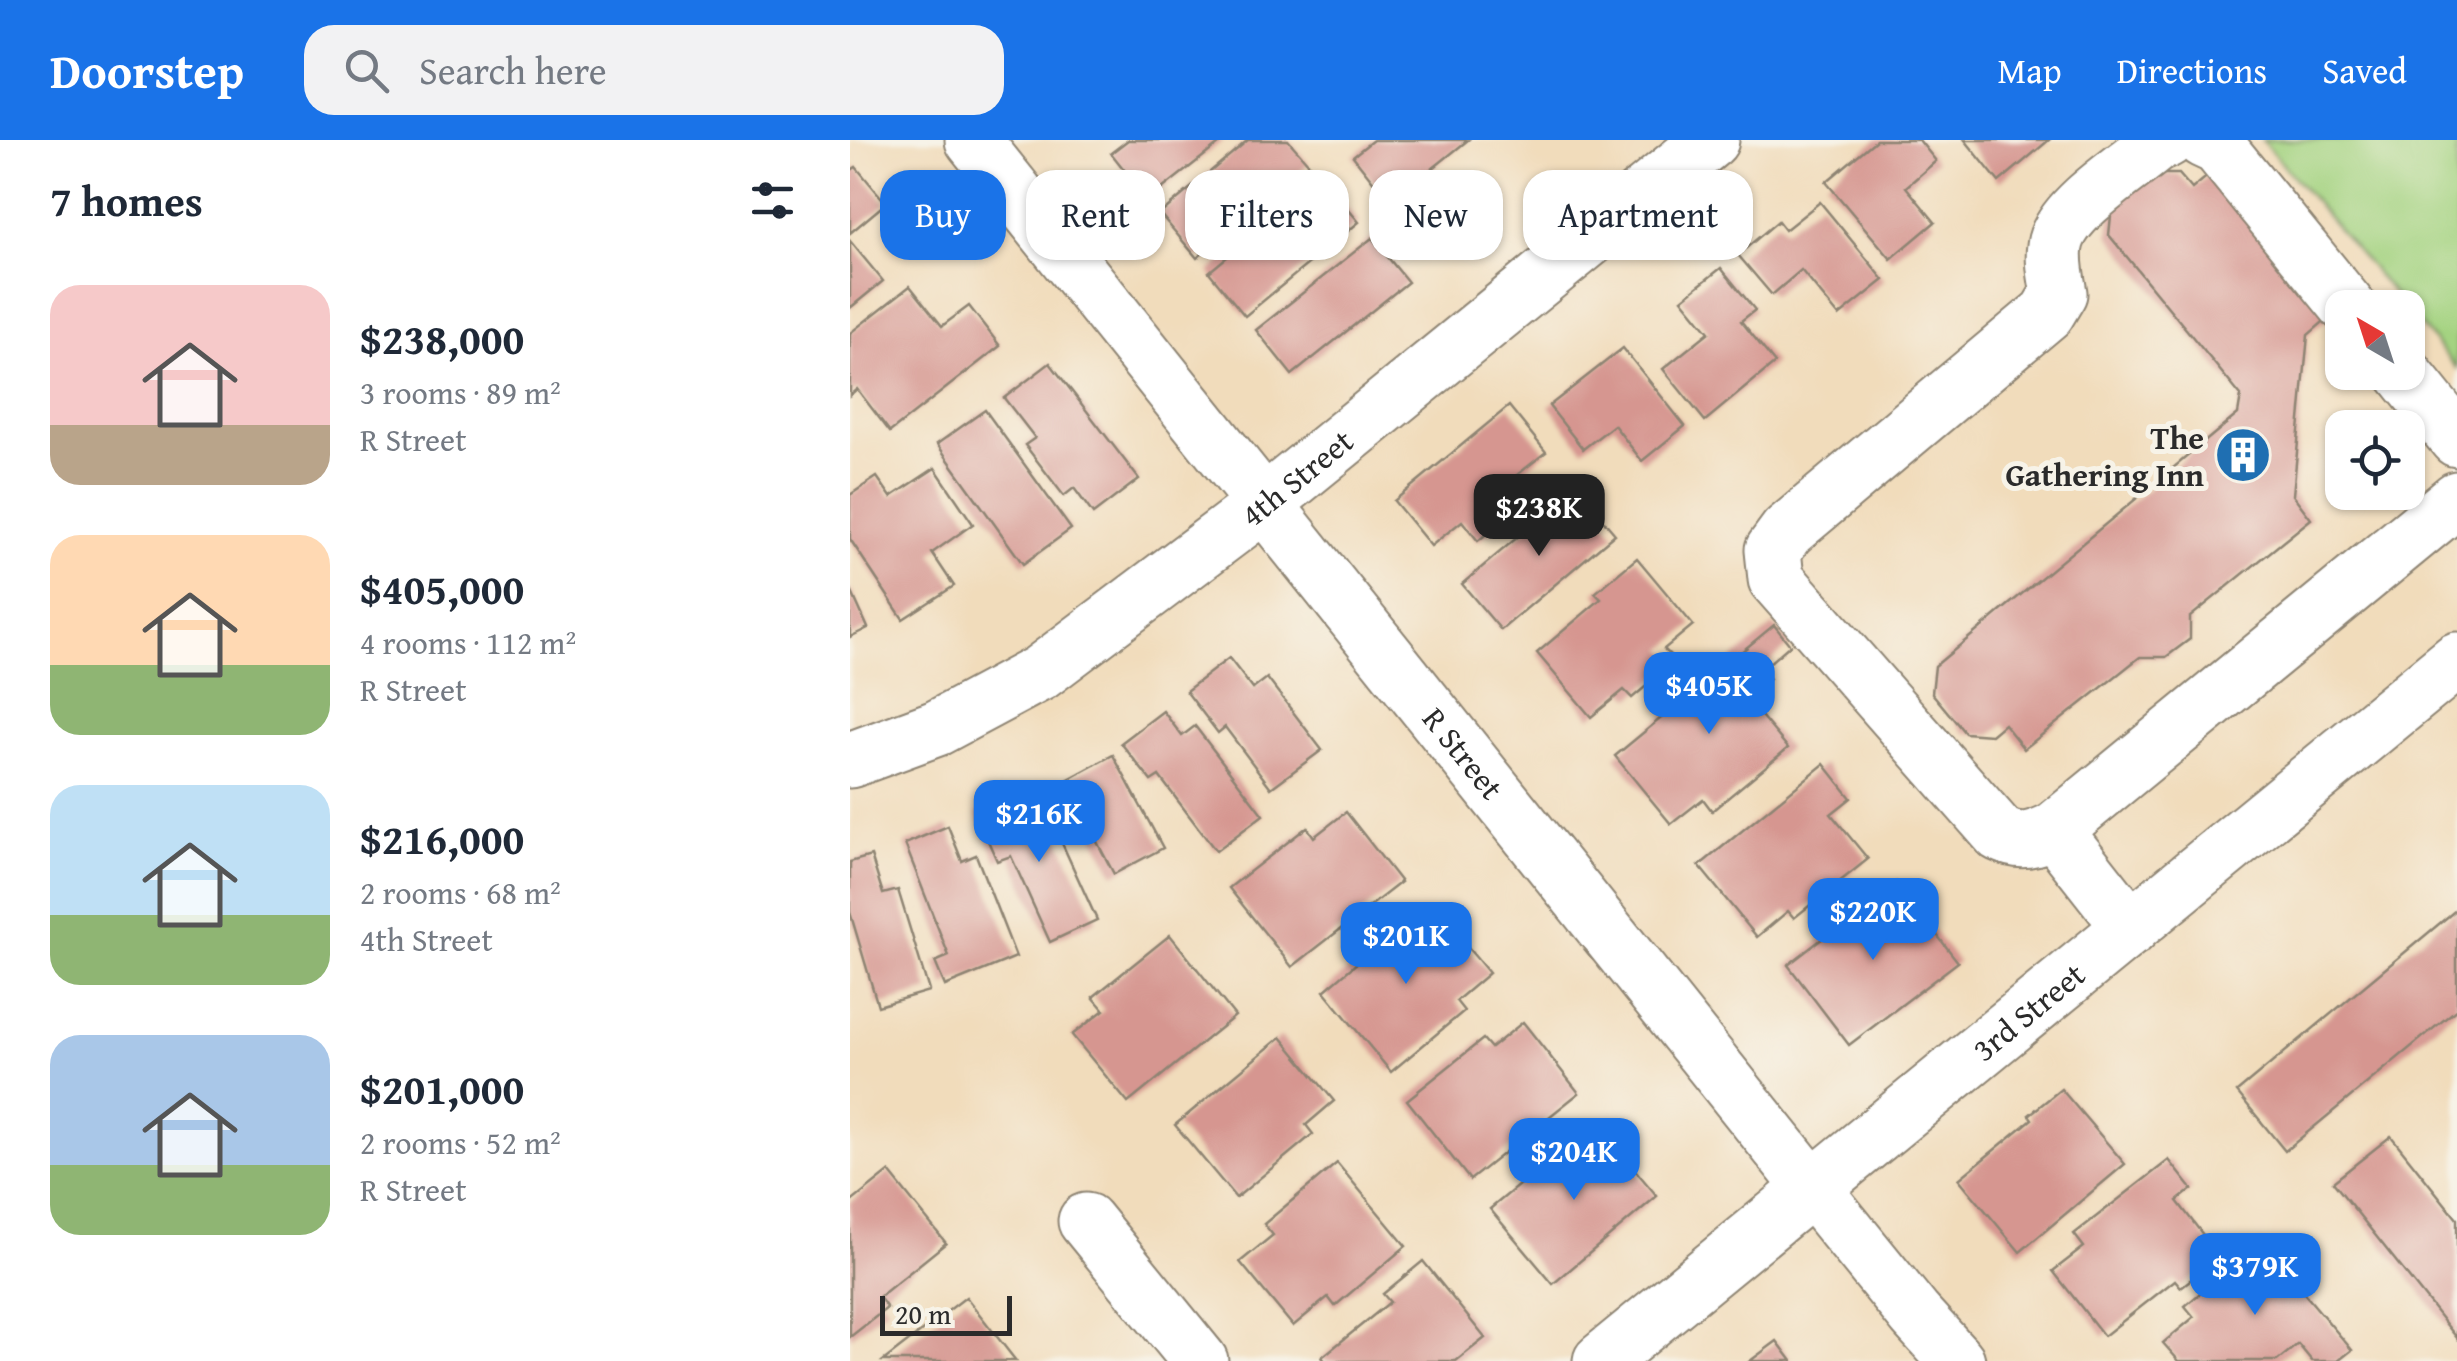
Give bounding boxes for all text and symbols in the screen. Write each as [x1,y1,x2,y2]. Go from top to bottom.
search box [304,25,1004,115]
text: Doorstep [50,35,244,106]
text: Search here [419,42,607,98]
icon: search [339,43,394,98]
text: Map [1998,45,2062,96]
text: Directions [2117,45,2267,96]
text: Saved [2322,45,2407,96]
text: 7 homes [50,170,203,231]
chip: Buy [880,170,1006,260]
chip: Rent [1026,170,1165,260]
chip: Filters [1185,170,1349,260]
chip: New [1369,170,1503,260]
chip: Apartment [1523,170,1753,260]
icon: filters [745,173,800,228]
north arrow [2325,290,2425,390]
map controls [2325,290,2425,510]
text: $238,000 [360,308,524,369]
icon: home [130,325,250,445]
text: 3 rooms · 89 m² [360,369,561,416]
button: locate [2325,410,2425,510]
place label: The Gathering Inn [2005,414,2204,498]
text: R Street [360,416,466,463]
street label: 4th Street [1230,417,1363,538]
building icon: The Gathering Inn [2213,425,2273,485]
pin: $238K [1469,474,1609,559]
text: $238K [1496,483,1582,530]
text: $405,000 [360,558,524,619]
icon: home [130,575,250,695]
text: 4 rooms · 112 m² [360,619,576,666]
pin: $405K [1639,652,1779,737]
text: $405K [1666,661,1752,708]
text: R Street [360,666,466,713]
street label: R Street [1412,697,1515,809]
pin: $216K [969,780,1109,865]
text: $216K [996,789,1082,836]
text: $216,000 [360,808,524,869]
icon: home [130,825,250,945]
text: 2 rooms · 68 m² [360,869,561,916]
pin: $220K [1803,878,1943,963]
text: $220K [1830,887,1916,934]
pin: $201K [1336,902,1476,987]
text: $201K [1363,911,1449,958]
text: 4th Street [360,916,493,963]
street label: 3rd Street [1962,951,2095,1072]
text: $201,000 [360,1058,524,1119]
icon: home [130,1075,250,1195]
pin: $204K [1504,1118,1644,1203]
text: 2 rooms · 52 m² [360,1119,561,1166]
text: $204K [1531,1127,1617,1174]
text: R Street [360,1166,466,1213]
pin: $379K [2185,1233,2325,1318]
text: $379K [2212,1242,2298,1289]
scale bar [880,1291,1012,1336]
text: 20 m [895,1293,951,1334]

